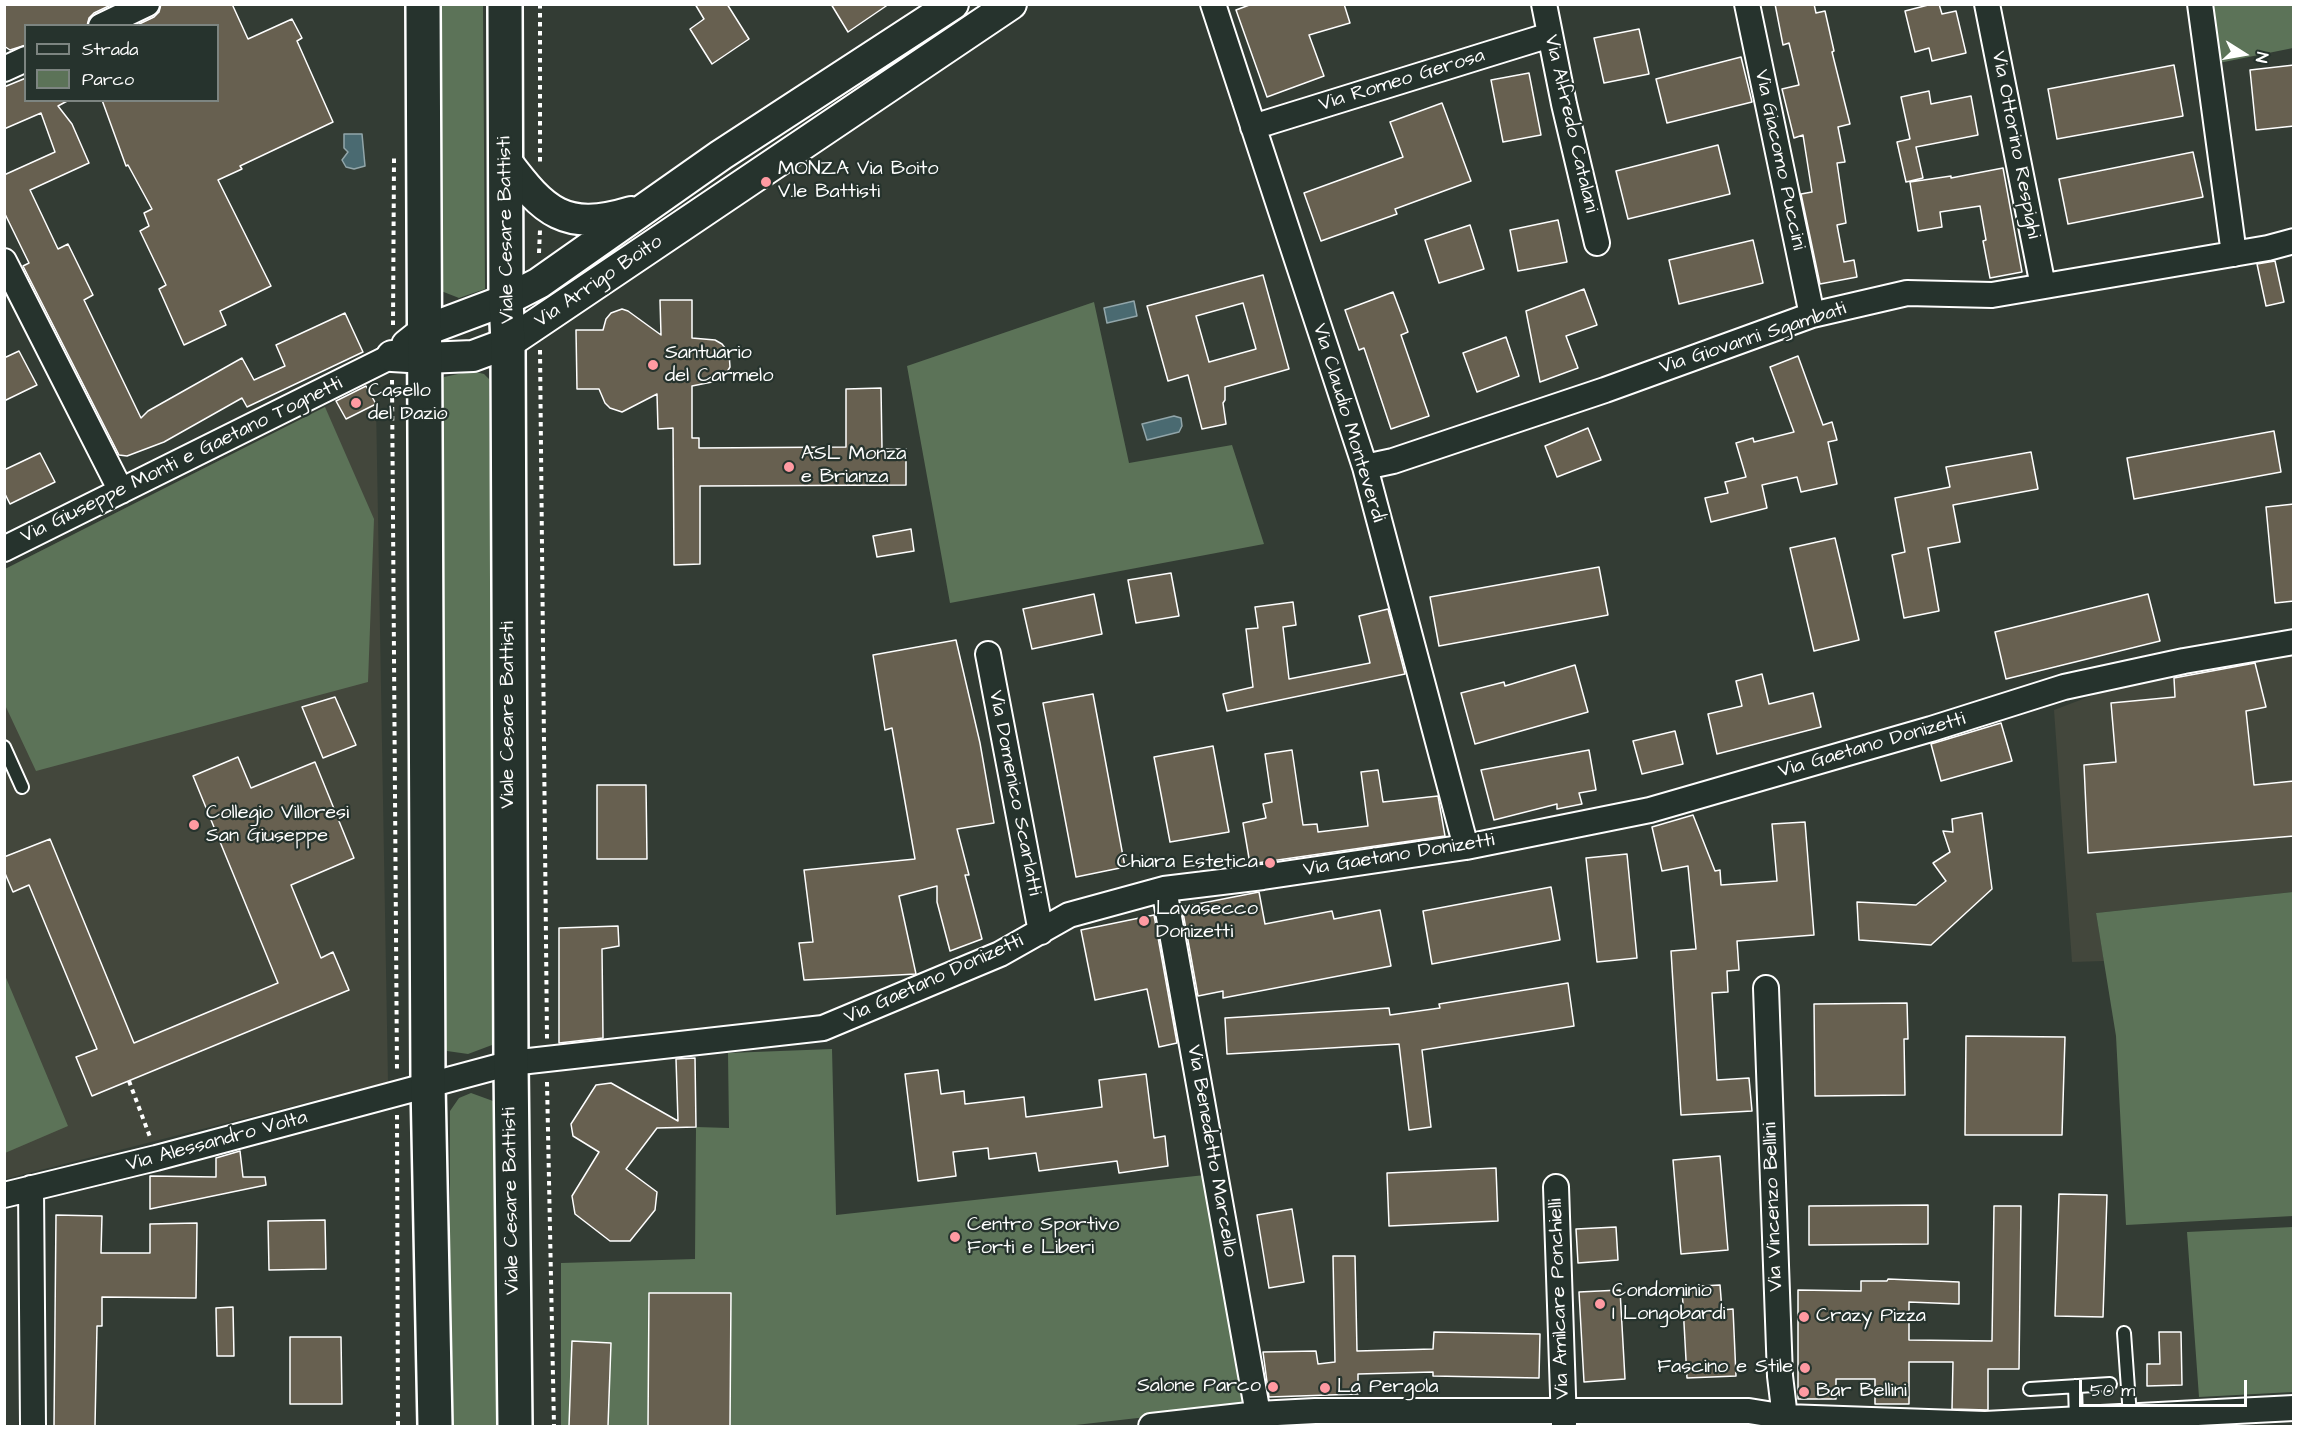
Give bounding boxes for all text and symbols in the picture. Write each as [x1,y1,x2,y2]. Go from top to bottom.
legend [24,24,219,102]
north arrow [2214,24,2274,84]
street label: Via Alfredo Catalani [1538,33,1602,215]
text: Strada [82,37,138,62]
street label: Via Romeo Gerosa [1316,44,1488,118]
street label: Via Ottorino Respighi [1985,49,2045,241]
text: N [2250,50,2273,64]
text: Parco [82,67,134,92]
street label: Via Giacomo Puccini [1748,68,1810,252]
street label: Viale Cesare Battisti [493,136,521,324]
place label: MONZA Via Boito V.le Battisti [778,158,939,205]
marker: MONZA Via Boito V.le Battisti [759,175,773,189]
street label: Via Arrigo Boito [531,230,667,334]
street label: Via Giovanni Sgambati [1657,297,1849,381]
street label: Via Claudio Monteverdi [1306,321,1390,525]
place label: Santuario del Carmelo [665,342,773,389]
marker: Santuario del Carmelo [646,358,660,372]
street label: Via Giuseppe Monti e Gaetano Tognetti [17,372,347,550]
place label: Casello del Dazio [368,380,448,427]
marker: Casello del Dazio [349,396,363,410]
place label: ASL Monza e Brianza [801,443,906,490]
marker: ASL Monza e Brianza [782,460,796,474]
street label: Viale Cesare Battisti [497,621,521,809]
street label: Via Domenico Scarlatti [982,688,1046,898]
street label: Via Gaetano Donizetti [1776,708,1968,784]
place label: Collegio Villoresi San Giuseppe [206,802,349,849]
marker: Collegio Villoresi San Giuseppe [187,818,201,832]
street label: Via Gaetano Donizetti [1302,829,1496,883]
place label: Chiara Estetica [1117,851,1258,875]
marker: Chiara Estetica [1263,856,1277,870]
place label: Lavasecco Donizetti [1156,898,1258,945]
marker: Lavasecco Donizetti [1137,914,1151,928]
street label: Via Gaetano Donizetti [841,930,1027,1030]
street label: Via Benedetto Marcello [1181,1043,1241,1259]
street label: Via Alessandro Volta [124,1106,310,1178]
street label: Viale Cesare Battisti [498,1107,526,1295]
street label: Via Vincenzo Bellini [1759,1122,1789,1292]
street label: Via Amilcare Ponchielli [1545,1198,1575,1400]
place label: Centro Sportivo Forti e Liberi [967,1214,1119,1261]
marker: Centro Sportivo Forti e Liberi [948,1230,962,1244]
place label: Condominio I Longobardi [1612,1280,1725,1327]
marker: Condominio I Longobardi [1593,1297,1607,1311]
place label: Crazy Pizza [1816,1305,1926,1329]
marker: Crazy Pizza [1797,1310,1811,1324]
place label: Fascino e Stile [1657,1356,1793,1380]
marker: Fascino e Stile [1798,1361,1812,1375]
scale bar [2082,1368,2250,1406]
place label: Salone Parco [1137,1375,1261,1399]
place label: La Pergola [1337,1376,1439,1400]
text: 50 m [2090,1378,2135,1403]
marker: Salone Parco [1266,1380,1280,1394]
place label: Bar Bellini [1816,1380,1907,1404]
marker: La Pergola [1318,1381,1332,1395]
marker: Bar Bellini [1797,1385,1811,1399]

